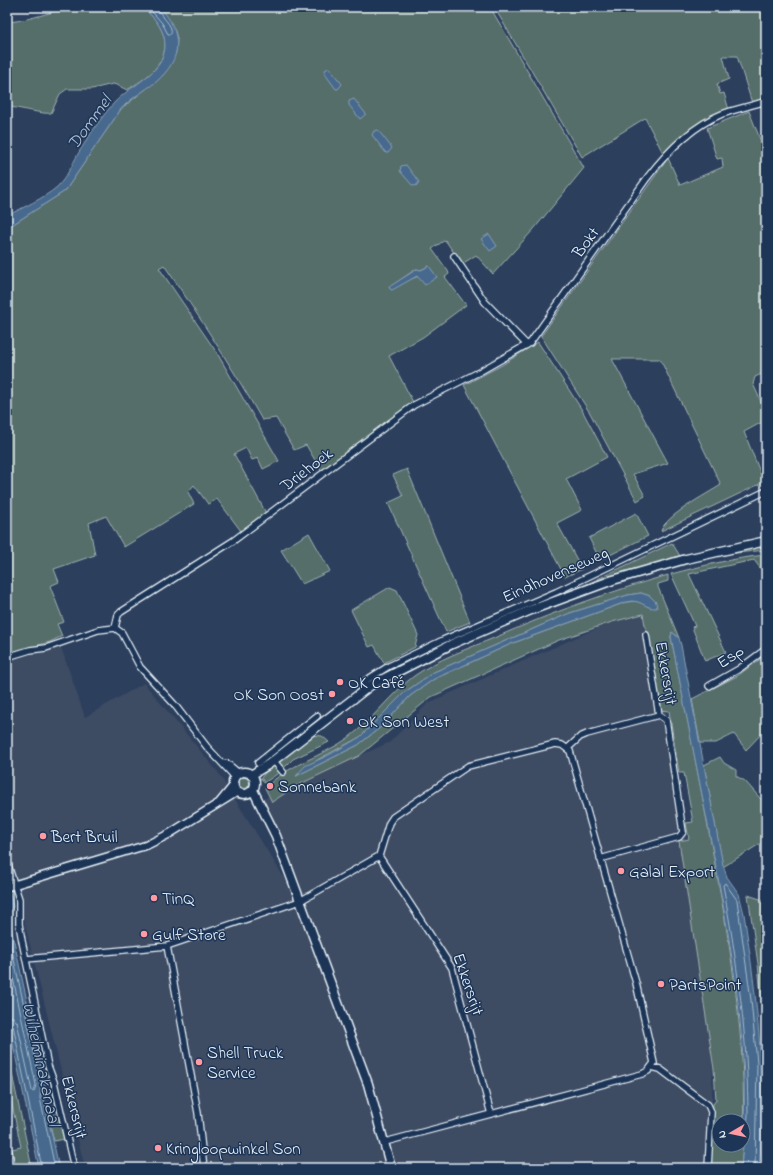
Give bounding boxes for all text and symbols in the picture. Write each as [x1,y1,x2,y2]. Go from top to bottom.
water label: Dommel [62,89,120,156]
street label: Bokt [566,222,606,264]
street label: Driehoek [274,442,339,499]
street label: Eindhovenseweg [498,541,614,612]
street label: Ekkersrijt [648,639,683,707]
street label: Esp [712,639,749,675]
place label: OK Café [348,671,405,696]
marker: OK Café [335,677,345,687]
place label: OK Son Oost [234,683,324,708]
marker: OK Son Oost [327,689,337,699]
place label: OK Son West [358,710,449,735]
marker: OK Son West [345,716,355,726]
place label: Sonnebank [278,775,357,800]
marker: Sonnebank [265,781,275,791]
place label: Bert Bruil [50,825,118,850]
marker: Bert Bruil [38,831,48,841]
place label: Galal Export [629,860,715,885]
marker: Galal Export [616,866,626,876]
place label: TinQ [162,887,195,912]
marker: TinQ [149,893,159,903]
place label: Gulf Store [152,923,226,948]
marker: Gulf Store [139,929,149,939]
street label: Ekkersrijt [445,950,490,1019]
place label: PartsPoint [669,973,742,998]
marker: PartsPoint [656,979,666,989]
water label: Wilhelminakanaal [14,1000,66,1130]
place label: Shell Truck Service [207,1041,284,1086]
marker: Shell Truck Service [194,1057,204,1067]
street label: Ekkersrijt [54,1073,94,1142]
north arrow [711,1113,751,1153]
text: N [714,1129,731,1139]
place label: Kringloopwinkel Son [166,1137,301,1164]
marker: Kringloopwinkel Son [153,1143,163,1153]

